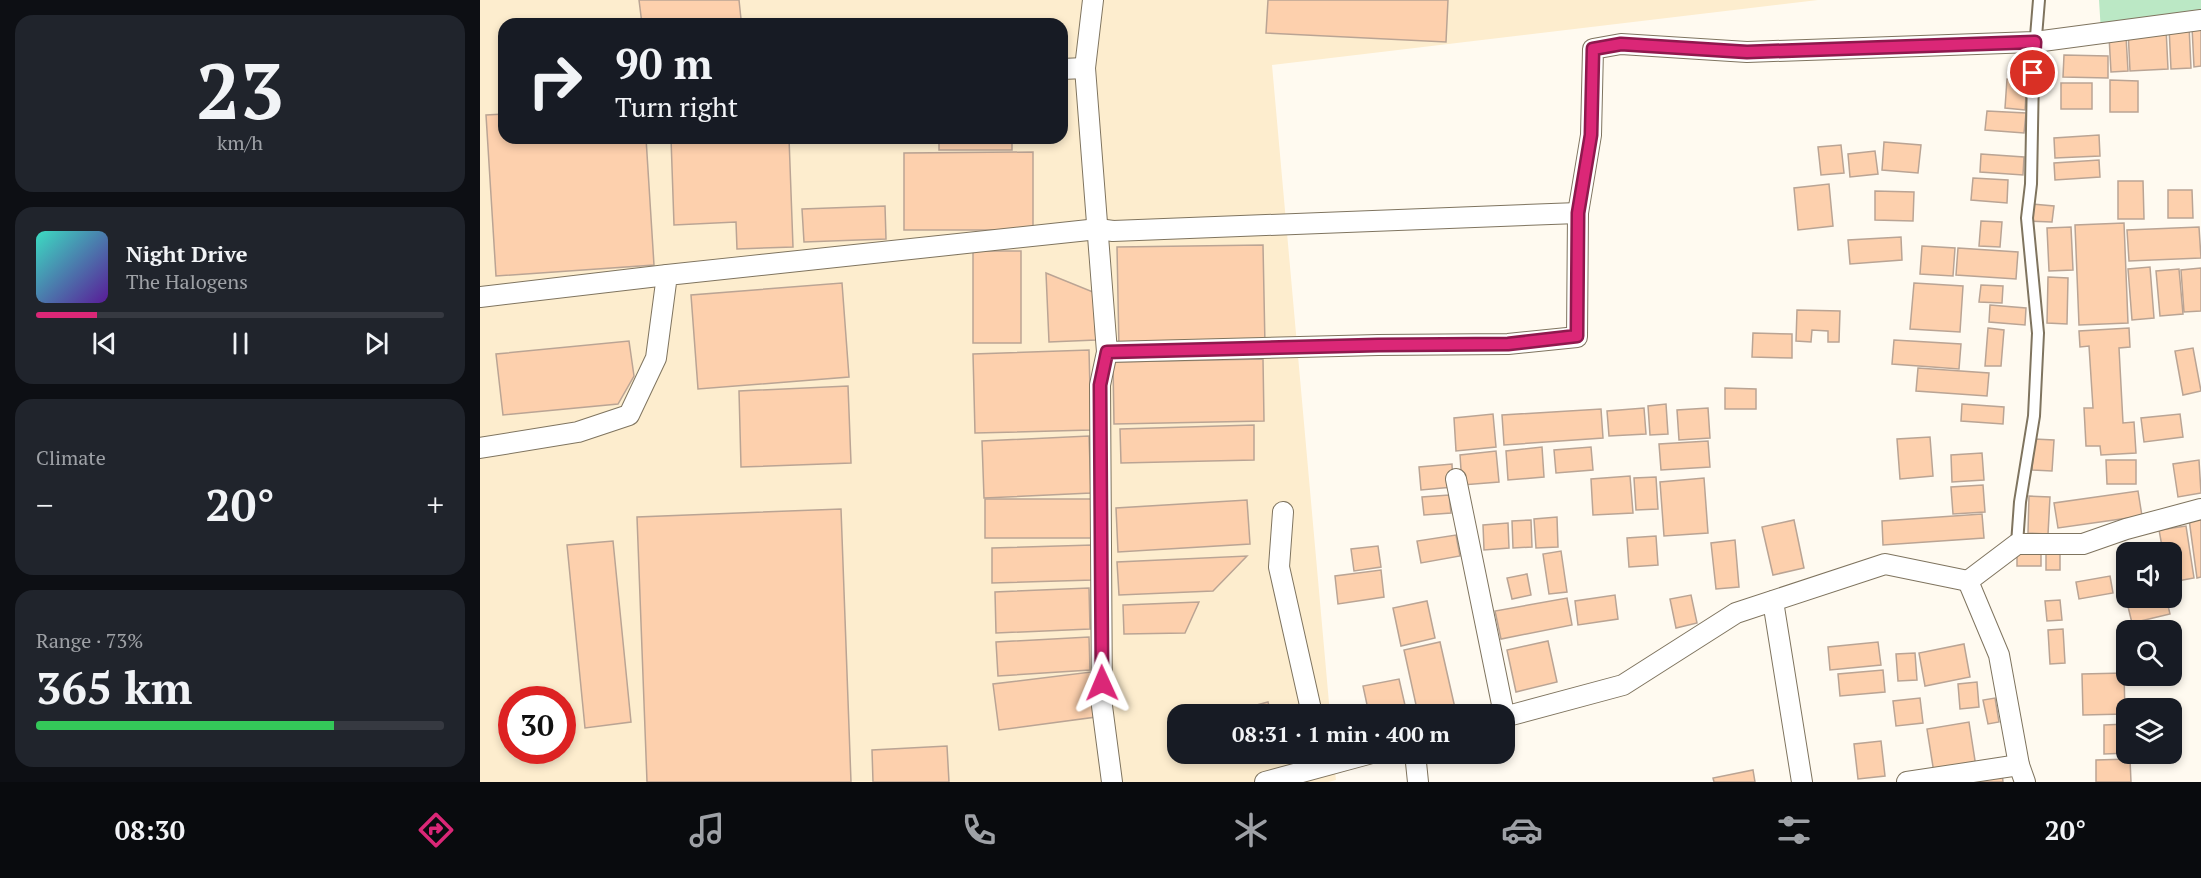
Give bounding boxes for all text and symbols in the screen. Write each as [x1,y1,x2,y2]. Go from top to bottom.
text: 90 m [615,35,713,91]
text: 23 [196,38,284,141]
icon: right [516,42,594,120]
pin [2007,47,2058,98]
icon: arrive [2016,56,2049,89]
text: Turn right [615,89,738,125]
text: km/h [217,129,263,156]
text: Night Drive [126,239,248,268]
text: The Halogens [126,268,248,295]
icon: previous [88,327,121,360]
icon: pause [224,327,257,360]
icon: next [360,327,393,360]
text: Climate [36,444,106,471]
text: 20° [205,474,275,534]
text: − [36,483,54,526]
text: + [426,483,444,526]
map controls [2116,542,2182,764]
button: sound [2116,542,2182,608]
button: search [2116,620,2182,686]
text: Range · 73% [36,627,143,654]
position arrow [1070,651,1134,715]
text: 365 km [36,657,192,717]
speed limit sign: 30 [498,686,576,764]
button: layers [2116,698,2182,764]
text: 08:31 · 1 min · 400 m [1232,719,1450,748]
icon: directions [415,809,457,851]
icon: music [686,809,728,851]
icon: phone [958,809,1000,851]
icon: climate [1230,809,1272,851]
icon: car [1501,809,1543,851]
icon: filters [1773,809,1815,851]
text: 08:30 [115,812,185,848]
text: 20° [2044,812,2086,848]

